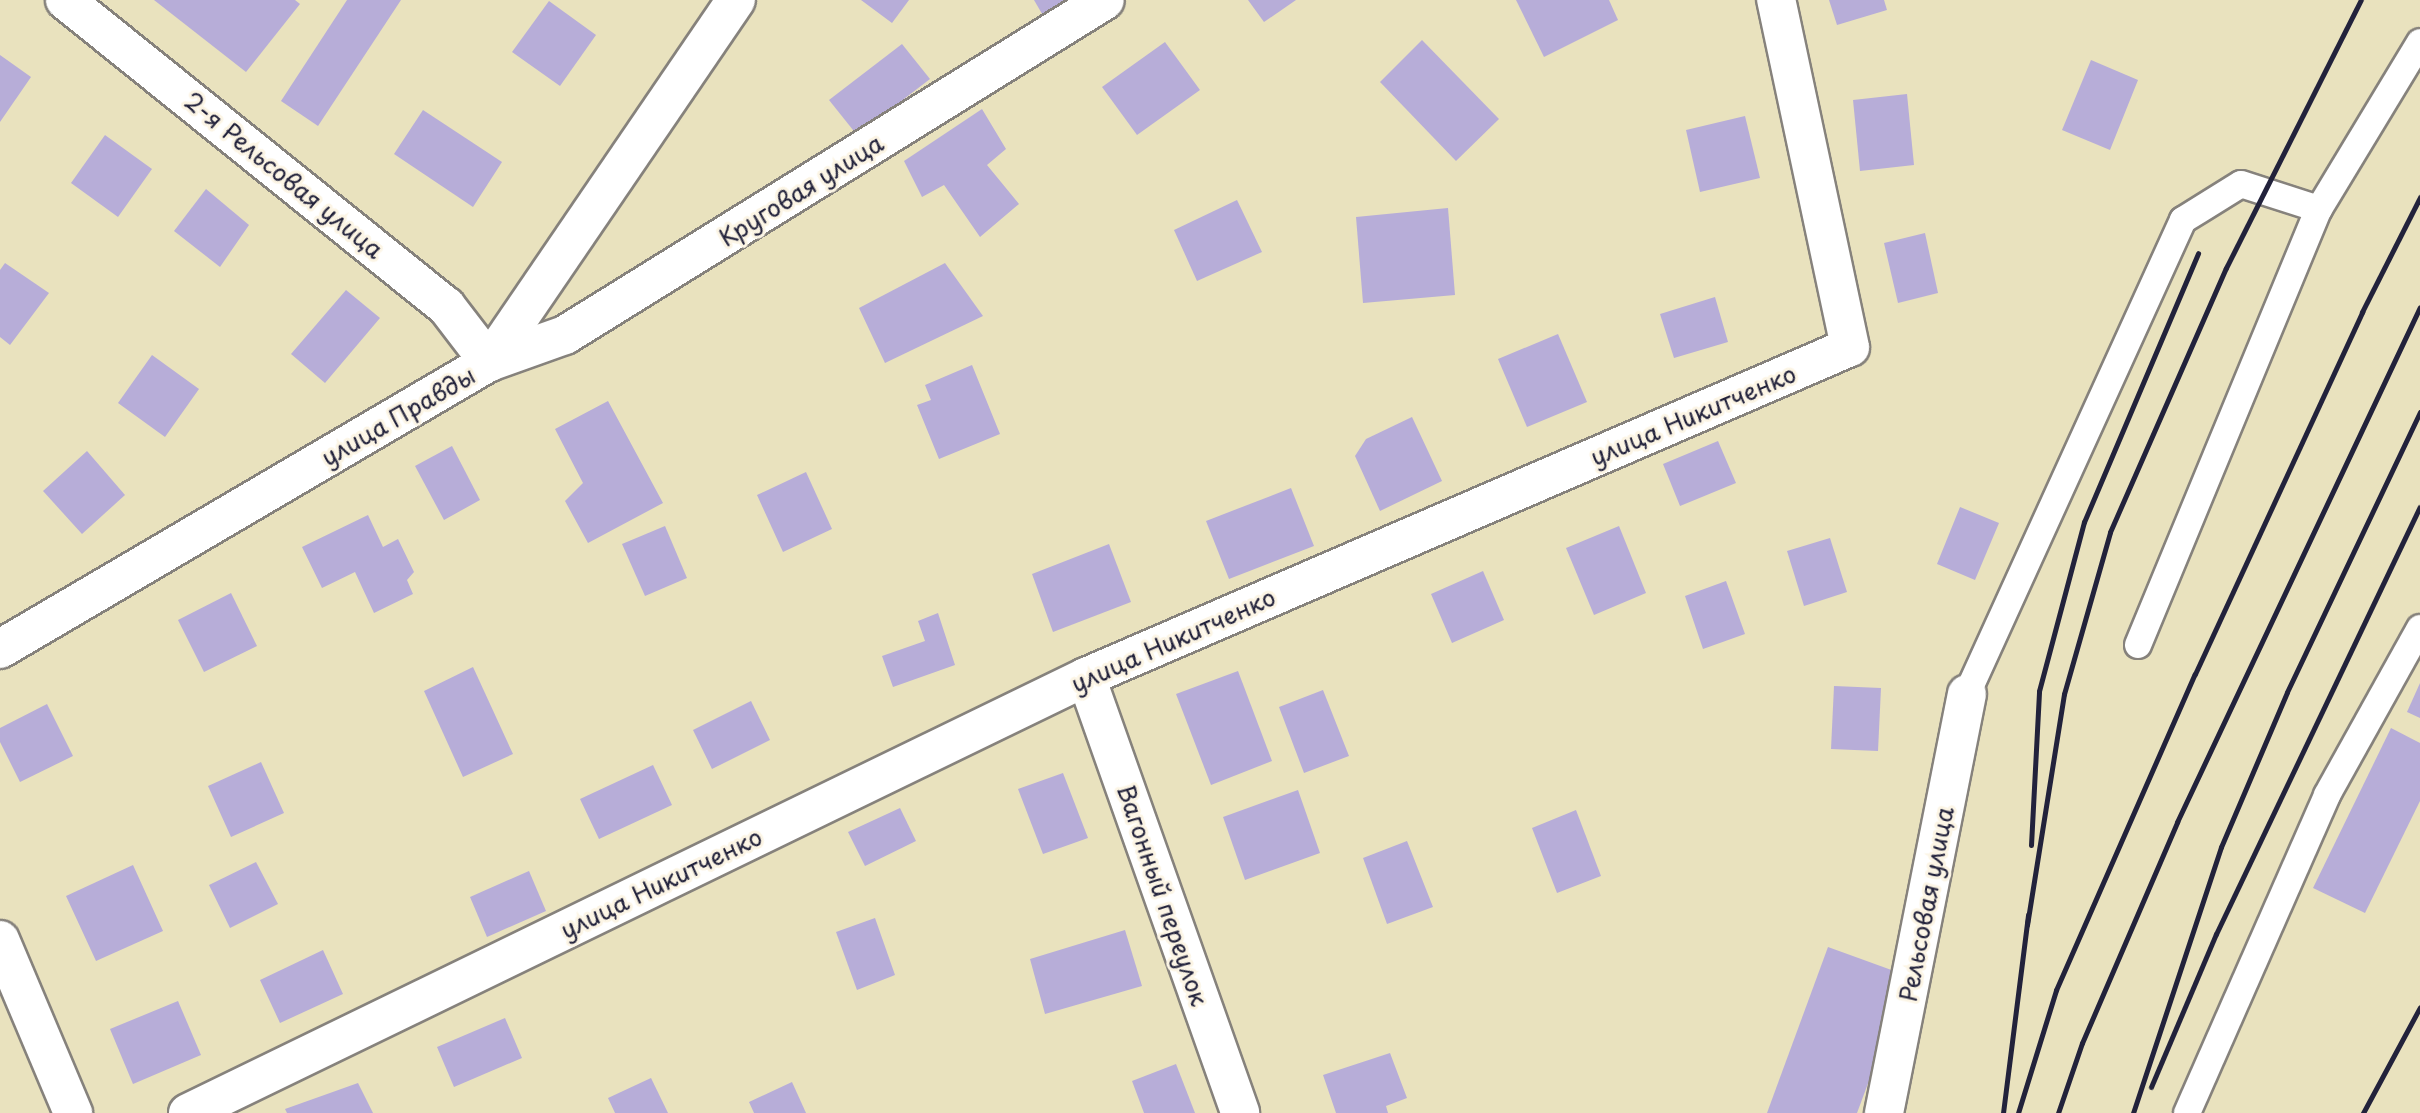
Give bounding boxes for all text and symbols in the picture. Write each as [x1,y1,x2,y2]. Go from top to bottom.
street label: 2-я Рельсовая улица [179,86,389,264]
street label: Круговая улица [713,128,889,252]
street label: улица Никитченко [1586,359,1800,471]
street label: улица Правды [315,360,481,472]
street label: улица Никитченко [1066,582,1280,698]
street label: Вагонный переулок [1112,781,1214,1009]
street label: Рельсовая улица [1893,804,1959,1004]
street label: улица Никитченко [556,822,766,944]

